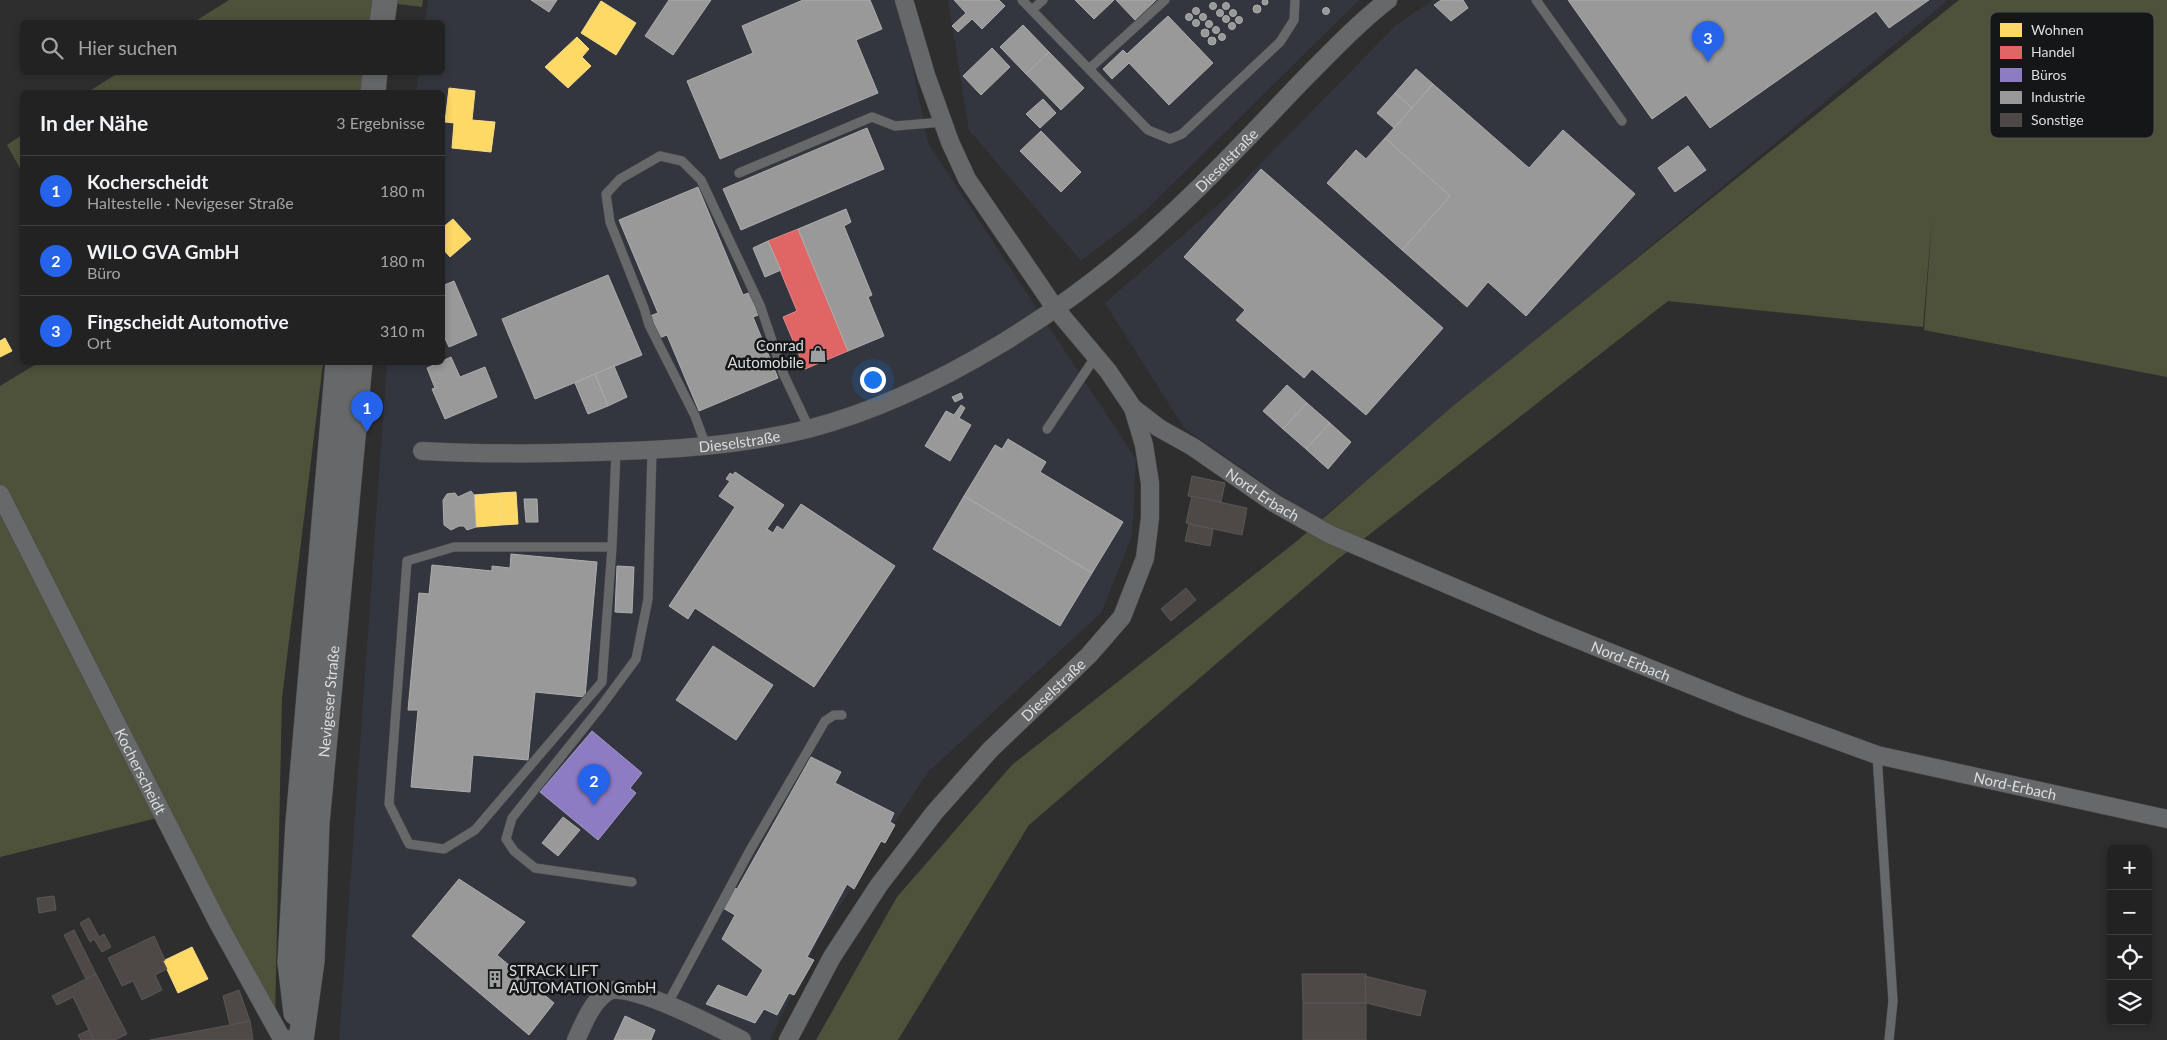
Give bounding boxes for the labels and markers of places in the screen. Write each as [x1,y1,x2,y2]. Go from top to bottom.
pin: 3 [1692,21,1724,62]
place label: Conrad Automobile [728,336,804,371]
shop icon: Conrad Automobile [808,344,828,364]
pin: 1 [351,391,383,432]
pin: 2 [578,764,610,805]
place label: STRACK LIFT AUTOMATION GmbH [509,961,657,996]
building icon: STRACK LIFT AUTOMATION GmbH [485,969,505,989]

